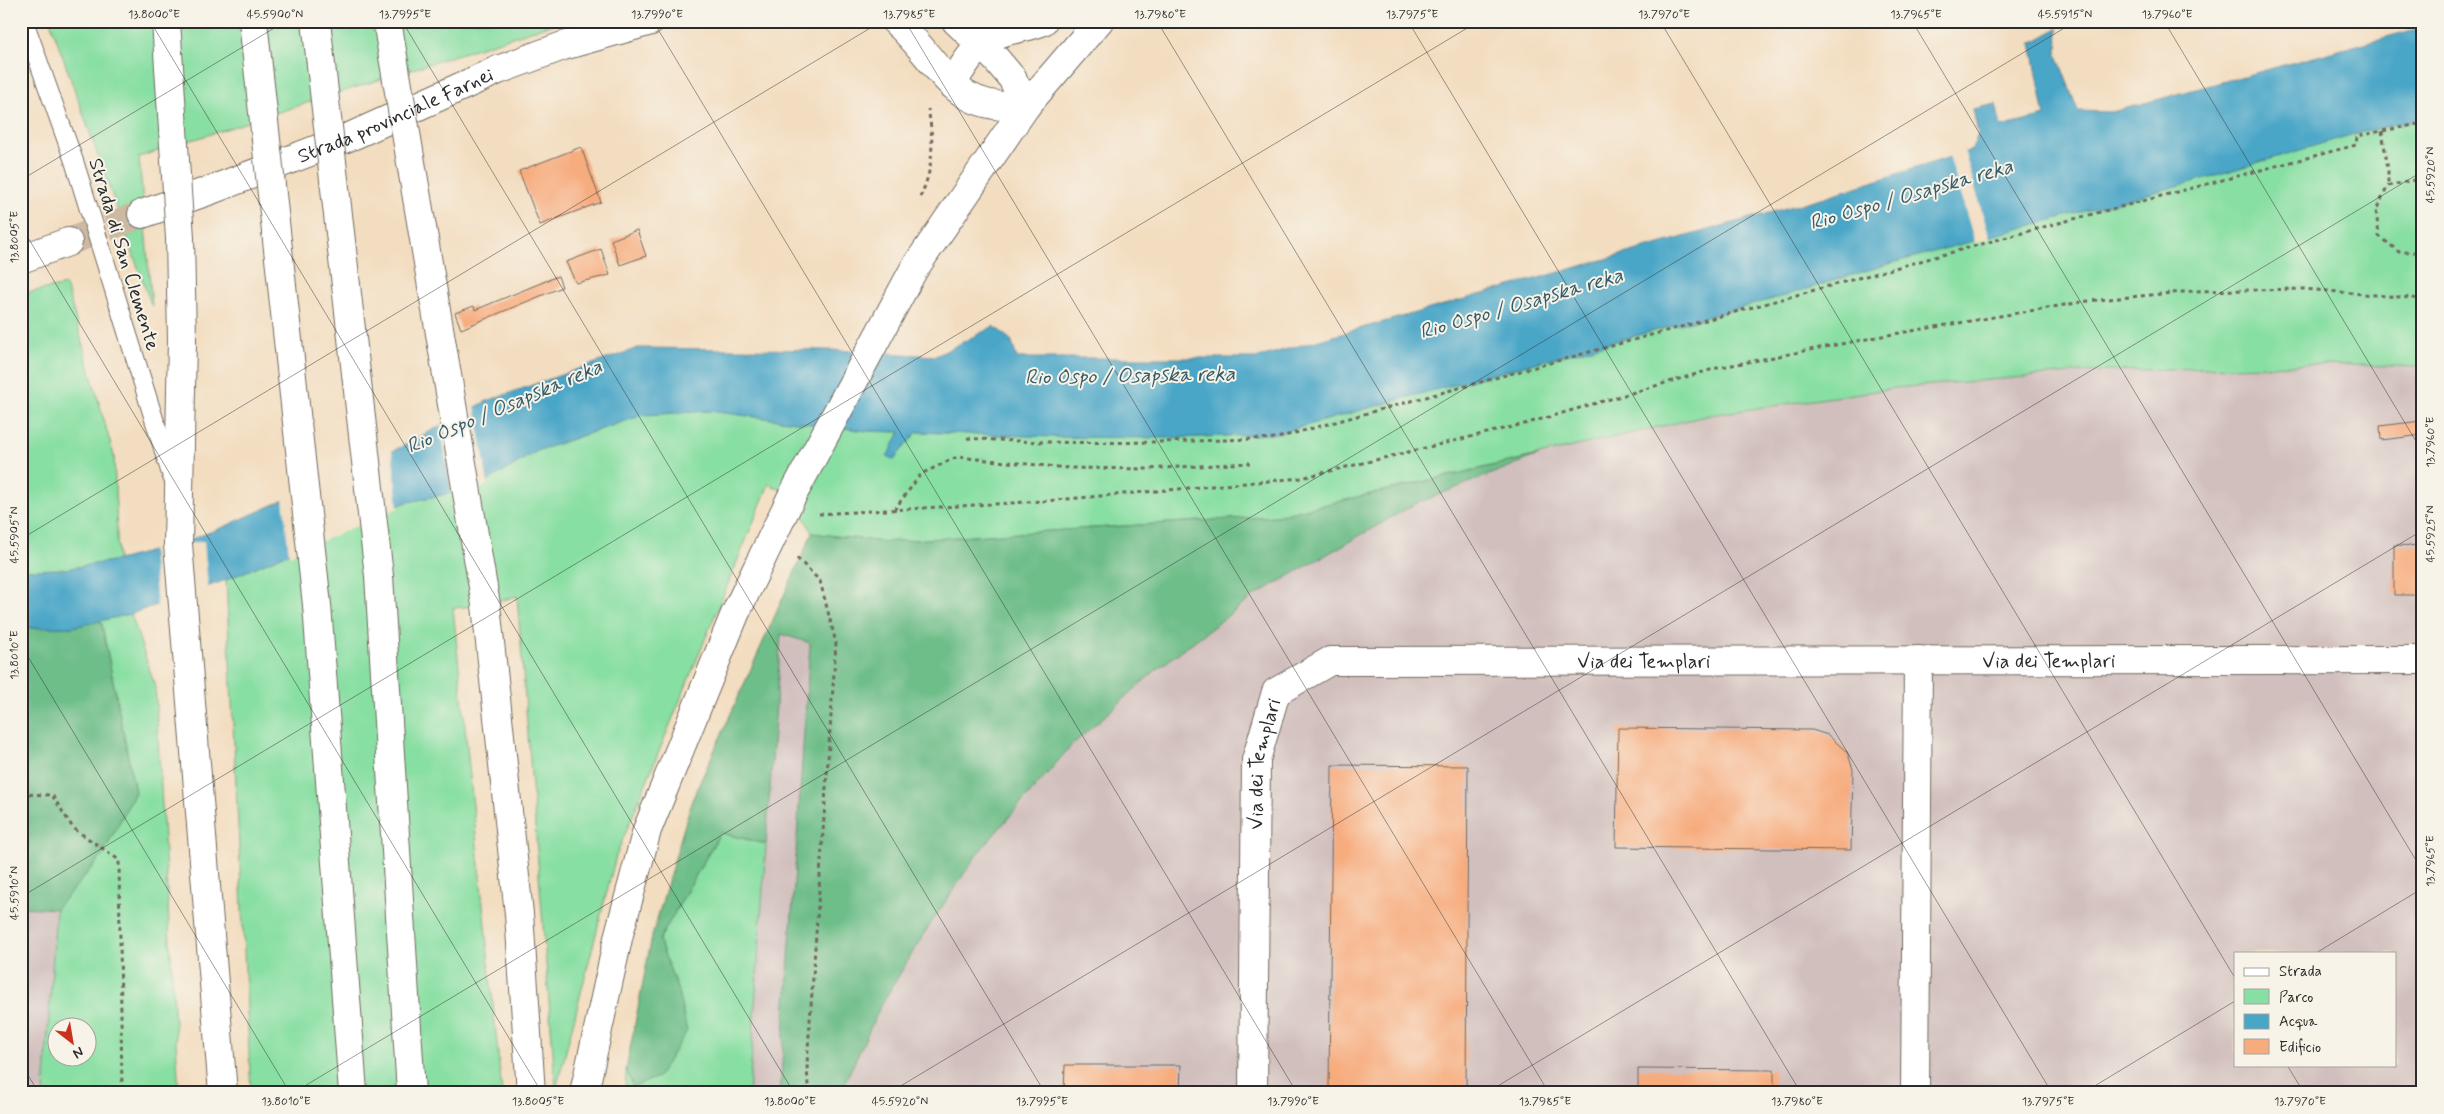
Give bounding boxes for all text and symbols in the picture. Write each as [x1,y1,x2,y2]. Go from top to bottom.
text: 13.8000°E [128,7,180,23]
text: 45.5900°N [247,7,303,23]
text: 13.7995°E [379,7,431,23]
text: 13.7990°E [631,7,683,23]
text: 13.7985°E [883,7,935,23]
text: 13.7980°E [1134,7,1186,23]
text: 13.7975°E [1386,7,1438,23]
text: 13.7970°E [1638,7,1690,23]
text: 13.7965°E [1890,7,1942,23]
text: 45.5915°N [2038,7,2092,23]
text: 13.7960°E [2141,7,2193,23]
street label: Strada provinciale Farnei [294,62,498,170]
text: 45.5920°N [2423,147,2439,203]
water label: Rio Ospo / Osapska reka [1806,153,2016,237]
street label: Strada di San Clemente [81,155,166,354]
text: 13.8005°E [7,211,23,263]
water label: Rio Ospo / Osapska reka [1416,262,1626,346]
water label: Rio Ospo / Osapska reka [402,353,607,461]
water label: Rio Ospo / Osapska reka [1025,360,1235,392]
text: 13.7960°E [2423,416,2439,468]
text: 45.5905°N [7,506,23,564]
text: 45.5925°N [2423,506,2439,562]
text: 13.8010°E [7,630,23,680]
street label: Via dei Templari [1982,648,2115,675]
street label: Via dei Templari [1577,649,1710,676]
street label: Via dei Templari [1243,696,1288,830]
text: 13.7965°E [2423,835,2439,887]
text: 45.5910°N [7,866,23,920]
legend [2234,952,2396,1066]
text: Strada [2279,962,2322,982]
text: Parco [2279,988,2313,1008]
text: Acqua [2279,1012,2318,1032]
north arrow [48,1016,98,1066]
text: Edificio [2279,1038,2321,1058]
text: N [70,1042,87,1062]
text: 13.8010°E [261,1094,311,1110]
text: 13.8005°E [512,1094,564,1110]
text: 13.8000°E [764,1094,816,1110]
text: 45.5920°N [872,1094,928,1110]
text: 13.7995°E [1016,1094,1068,1110]
text: 13.7990°E [1267,1094,1319,1110]
text: 13.7985°E [1519,1094,1571,1110]
text: 13.7980°E [1771,1094,1823,1110]
text: 13.7975°E [2022,1094,2074,1110]
text: 13.7970°E [2274,1094,2326,1110]

